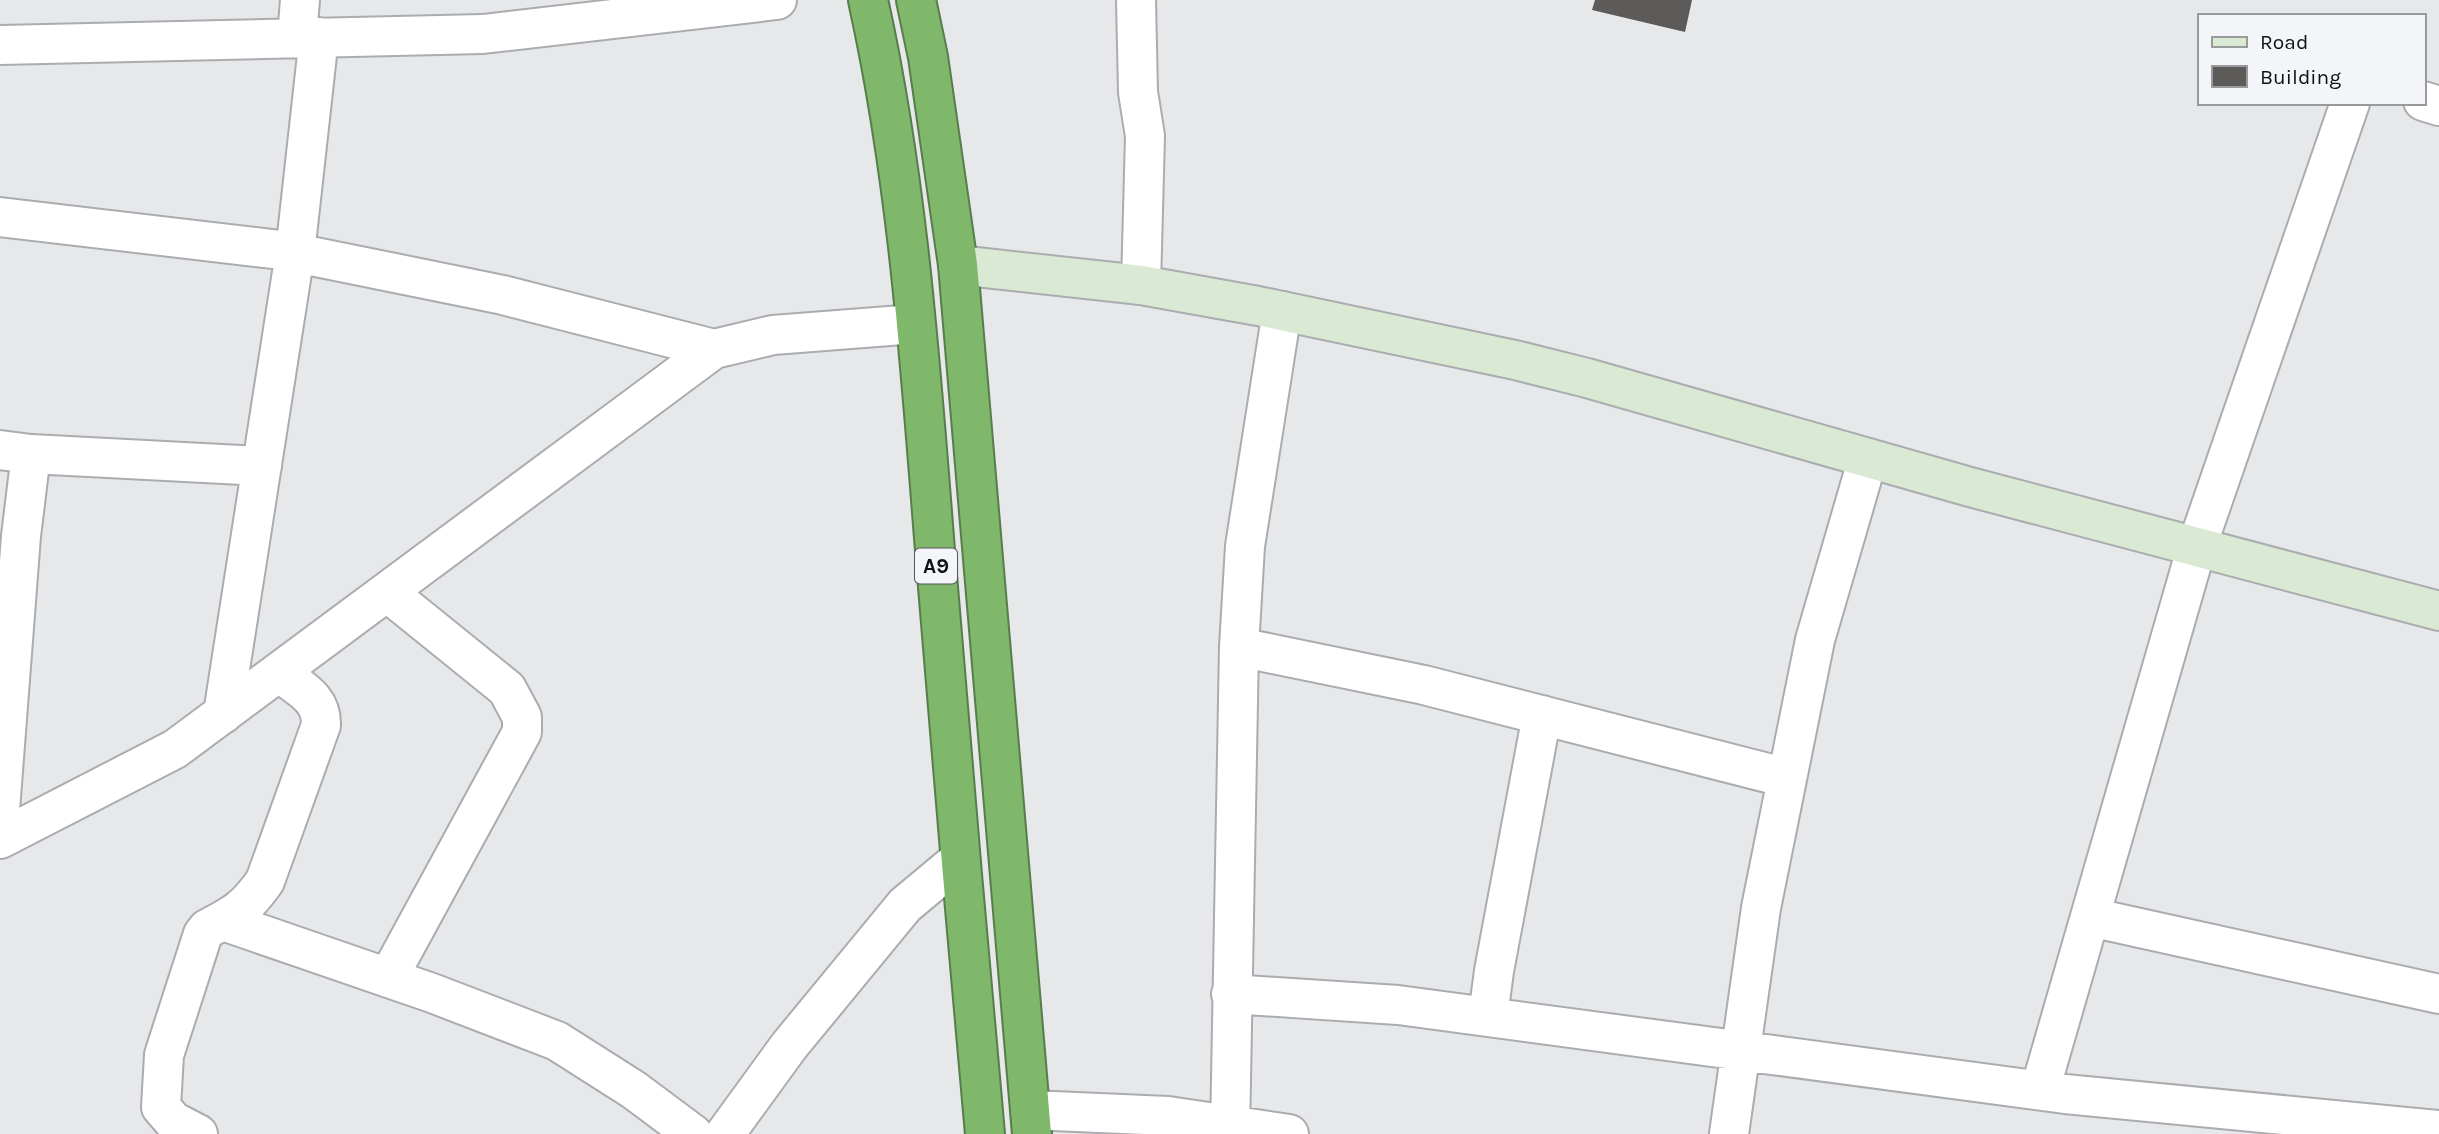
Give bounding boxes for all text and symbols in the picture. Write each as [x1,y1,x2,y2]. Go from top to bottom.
legend [2198,14,2425,105]
text: Road [2260,30,2308,54]
text: Building [2260,65,2341,89]
road number: A9 [915,548,957,584]

